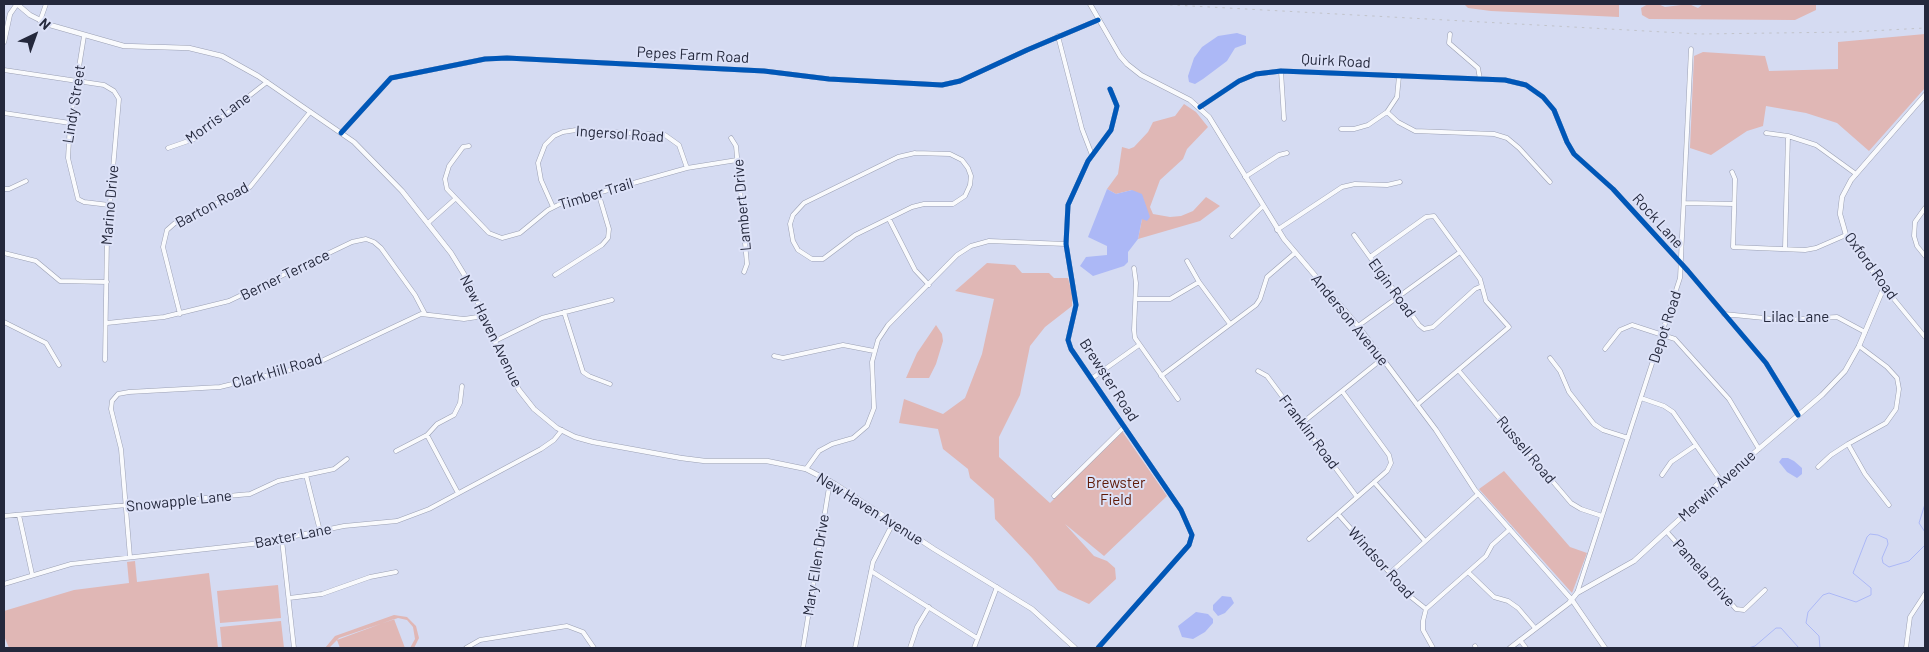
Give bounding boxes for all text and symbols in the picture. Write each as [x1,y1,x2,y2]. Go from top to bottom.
north arrow [10,10,60,60]
text: N [36,14,55,33]
street label: Pepes Farm Road [636,43,750,67]
street label: Quirk Road [1301,50,1371,72]
street label: Lindy Street [59,63,89,145]
street label: Morris Lane [182,88,254,148]
street label: Ingersol Road [575,122,665,146]
street label: Lambert Drive [729,158,755,252]
street label: Marino Drive [98,164,122,246]
street label: Timber Trail [556,174,636,214]
street label: Barton Road [172,178,252,232]
street label: Rock Lane [1629,190,1687,252]
street label: Oxford Road [1840,229,1902,303]
street label: Berner Terrace [237,246,333,304]
street label: Elgin Road [1365,255,1419,321]
street label: Anderson Avenue [1308,270,1392,370]
street label: New Haven Avenue [456,272,526,390]
street label: Depot Road [1645,288,1685,366]
street label: Lilac Lane [1763,308,1829,326]
street label: Brewster Road [1076,335,1142,425]
street label: Clark Hill Road [230,350,324,392]
street label: Franklin Road [1275,391,1343,473]
street label: Russell Road [1493,413,1559,487]
street label: Merwin Avenue [1675,447,1759,525]
street label: New Haven Avenue [813,469,927,549]
park label: Brewster Field [1087,474,1145,509]
street label: Snowapple Lane [125,487,233,515]
street label: Mary Ellen Drive [799,513,833,617]
street label: Baxter Lane [253,520,333,552]
street label: Windsor Road [1344,523,1418,603]
street label: Pamela Drive [1669,536,1739,610]

